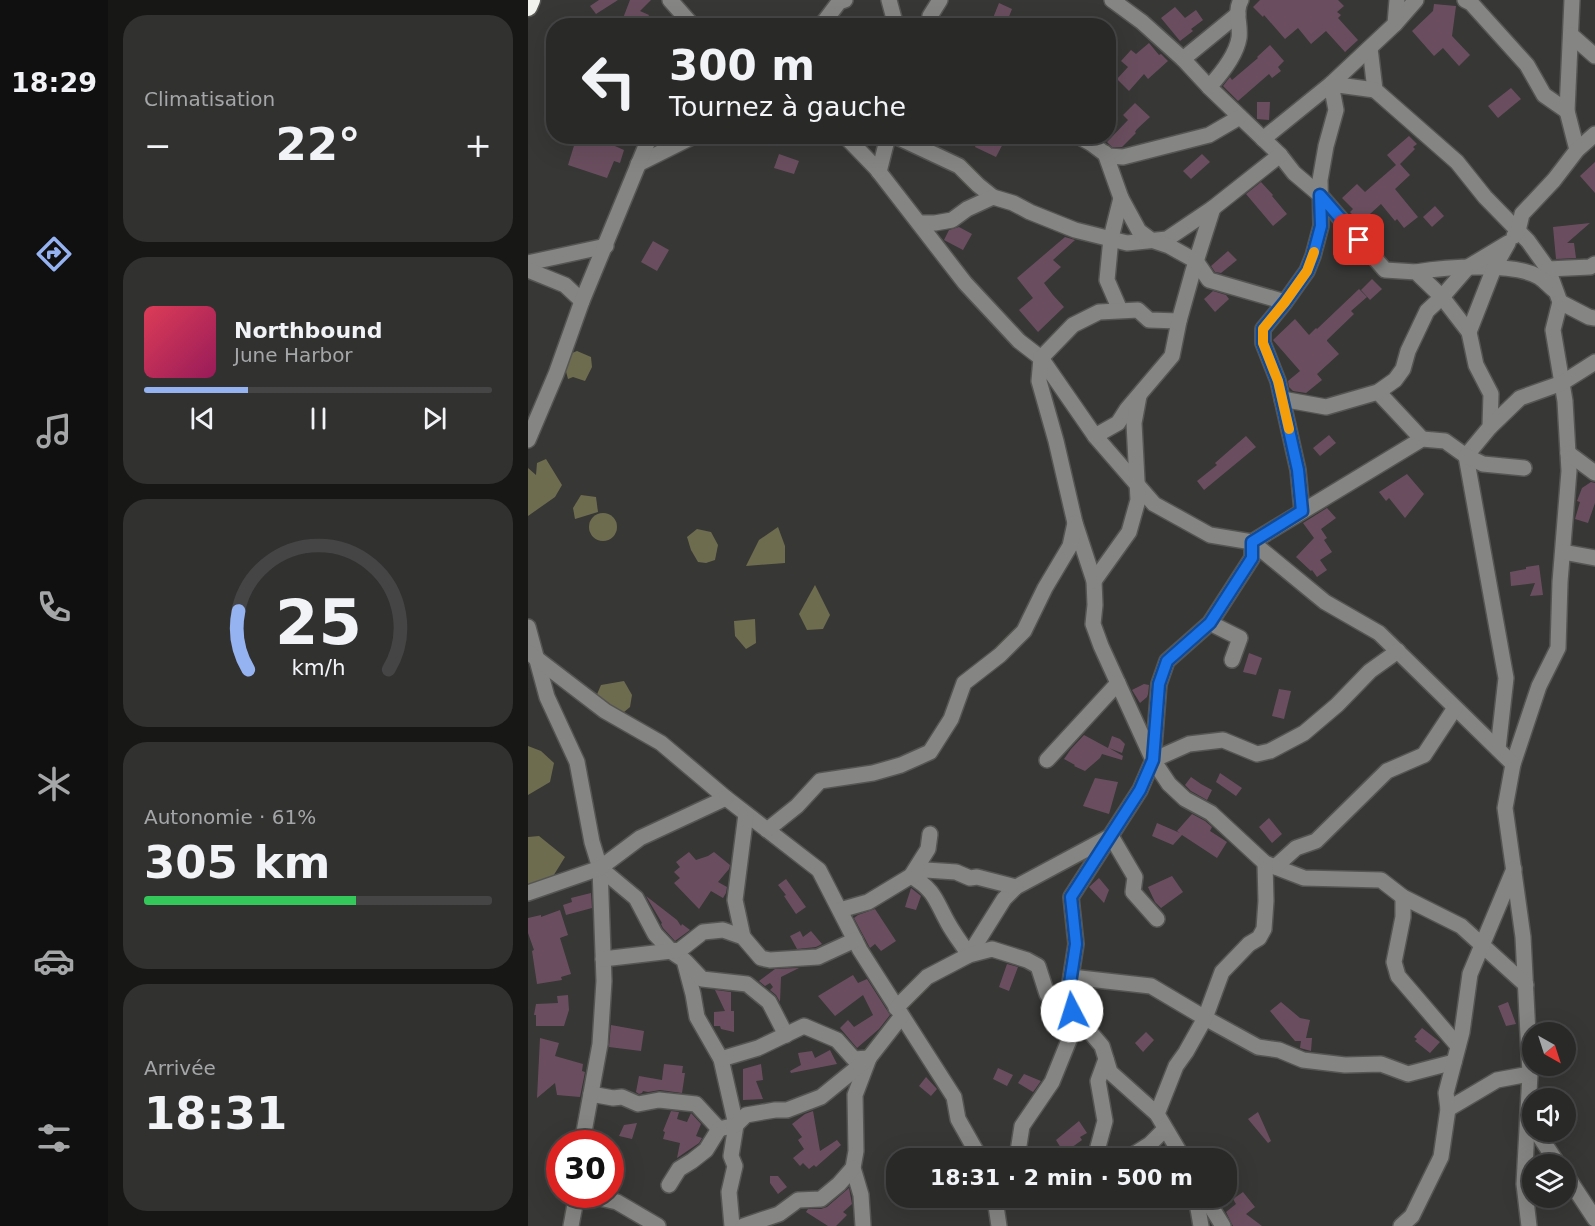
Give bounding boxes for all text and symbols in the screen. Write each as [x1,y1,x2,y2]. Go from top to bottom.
text: 300 m [669,41,815,90]
icon: left [570,42,648,120]
text: 18:29 [11,67,97,98]
text: Climatisation [144,87,275,111]
text: Tournez à gauche [669,91,906,122]
text: 22° [275,118,361,171]
text: − [144,126,172,165]
text: + [464,126,492,165]
pin [1333,214,1384,265]
icon: arrive [1342,223,1375,256]
icon: directions [33,233,75,275]
text: Northbound [234,318,383,343]
text: June Harbor [234,343,353,367]
icon: previous [186,402,219,435]
icon: pause [302,402,335,435]
icon: next [418,402,451,435]
icon: music [33,410,75,452]
icon: phone [33,586,75,628]
text: 25 [275,586,361,659]
text: km/h [291,655,345,680]
icon: climate [33,763,75,805]
text: Autonomie · 61% [144,805,316,829]
text: 305 km [144,836,330,889]
icon: car [33,940,75,982]
position arrow [1040,979,1104,1043]
north arrow [1522,1022,1576,1076]
map controls [1522,1022,1576,1208]
text: Arrivée [144,1056,216,1080]
text: 18:31 [144,1087,287,1140]
button: sound [1522,1088,1576,1142]
icon: filters [33,1117,75,1159]
speed limit sign: 30 [546,1130,624,1208]
button: layers [1522,1154,1576,1208]
text: 18:31 · 2 min · 500 m [930,1165,1193,1190]

